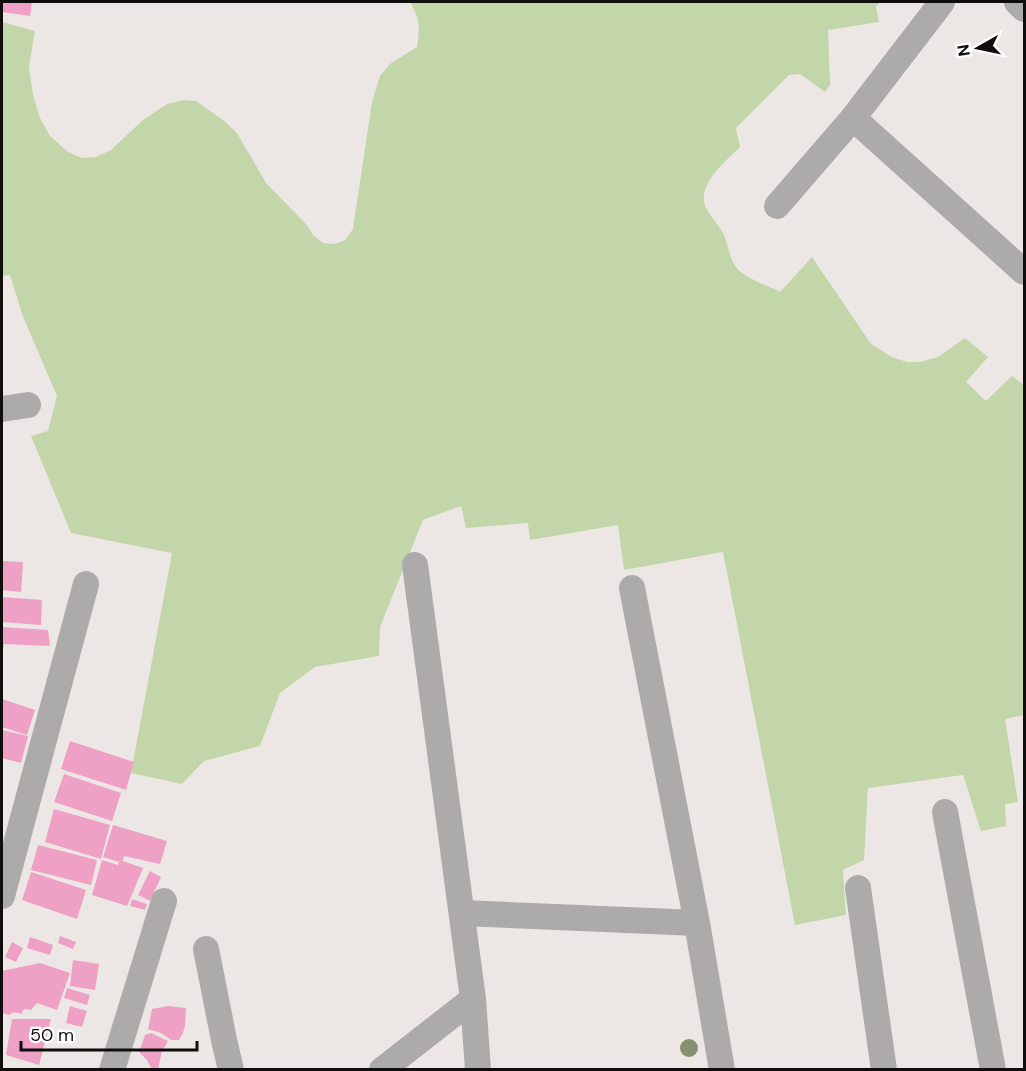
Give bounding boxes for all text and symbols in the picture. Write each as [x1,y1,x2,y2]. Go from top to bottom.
north arrow [948,18,1008,78]
text: N [952,43,975,58]
scale bar [21,1014,196,1052]
text: 50 m [30,1023,74,1047]

